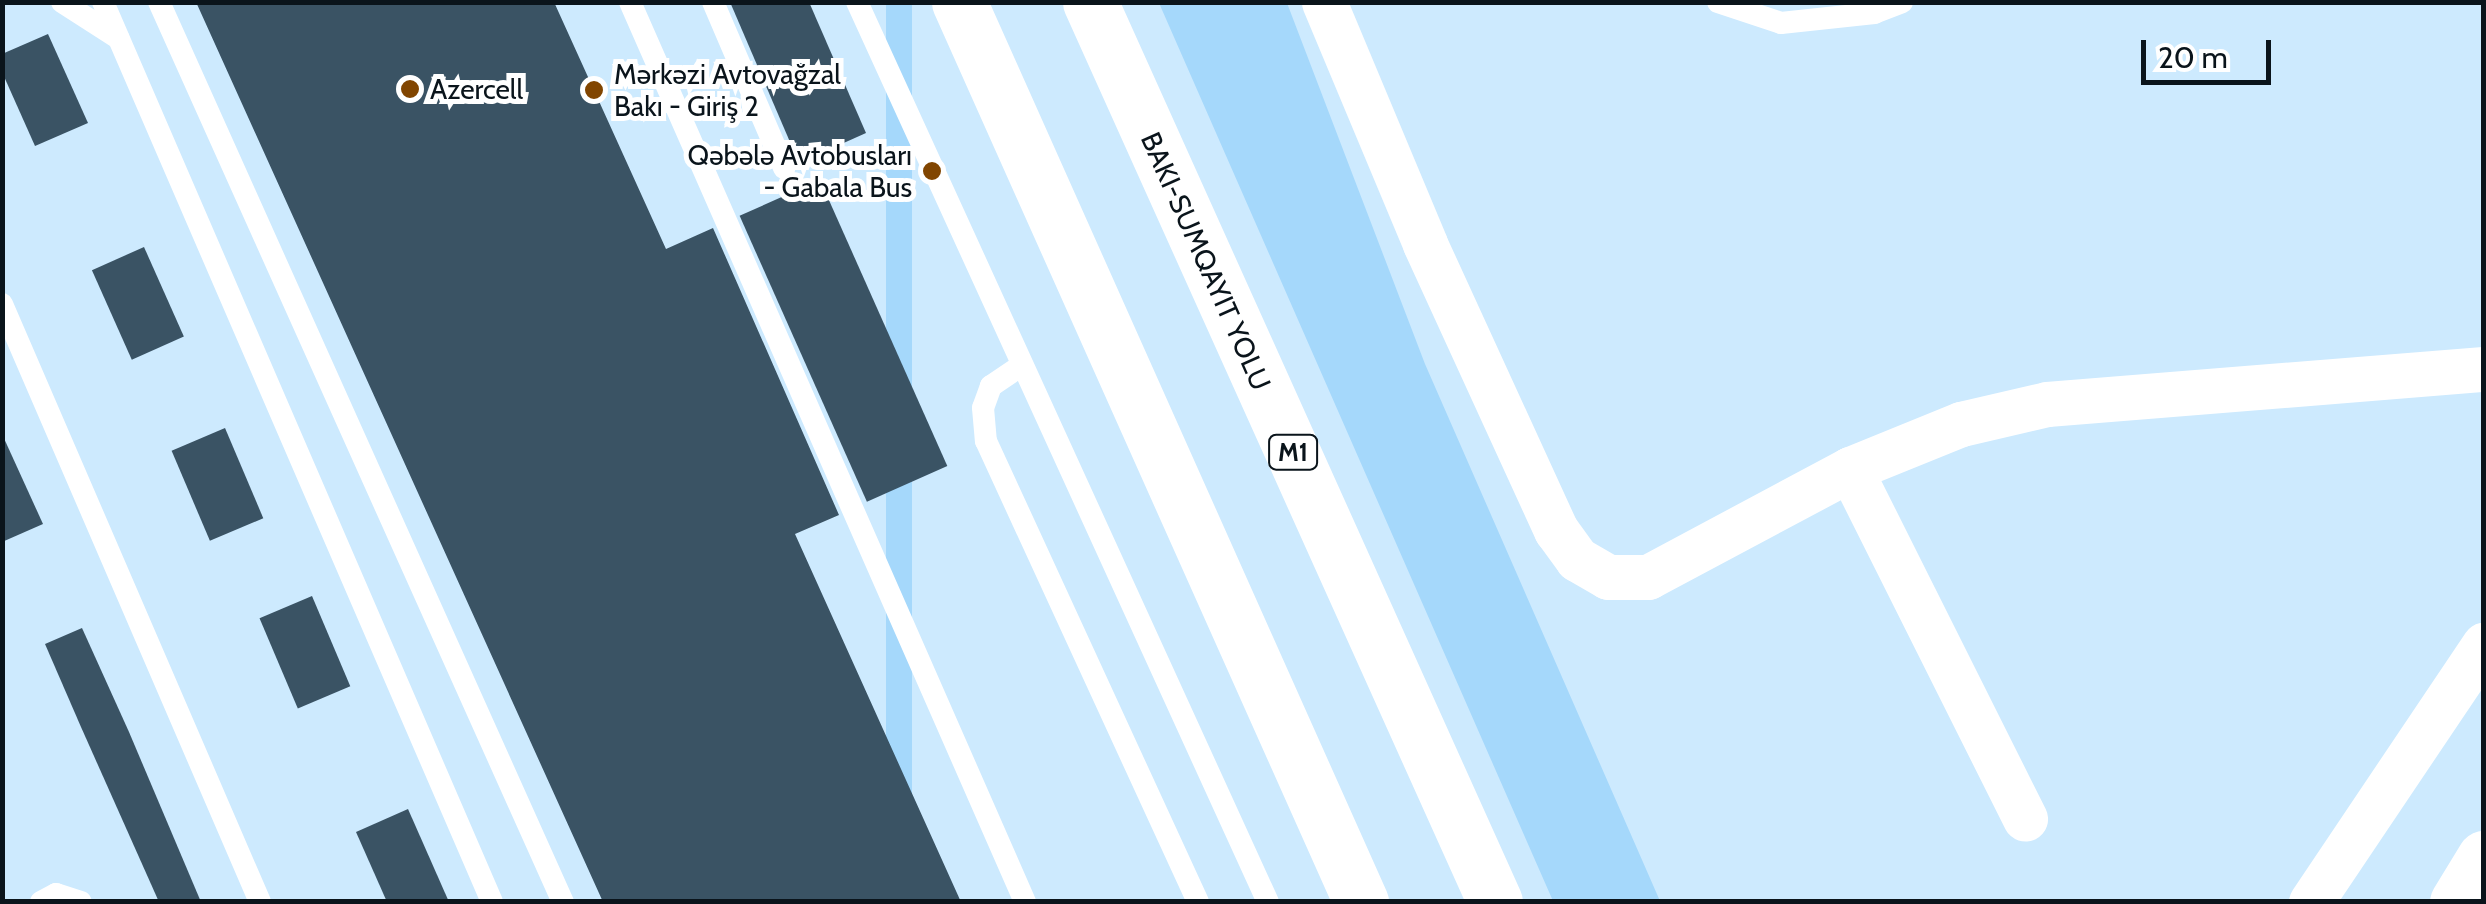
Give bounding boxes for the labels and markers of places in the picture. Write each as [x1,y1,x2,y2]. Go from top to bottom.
place label: Mərkəzi Avtovağzal Bakı - Giriş 2 [614,57,841,123]
place label: Azercell [430,72,523,106]
marker: Azercell [399,78,421,100]
marker: Mərkəzi Avtovağzal Bakı - Giriş 2 [583,79,605,101]
place label: Qəbələ Avtobusları - Gabala Bus [688,138,912,204]
marker: Qəbələ Avtobusları - Gabala Bus [921,160,943,182]

